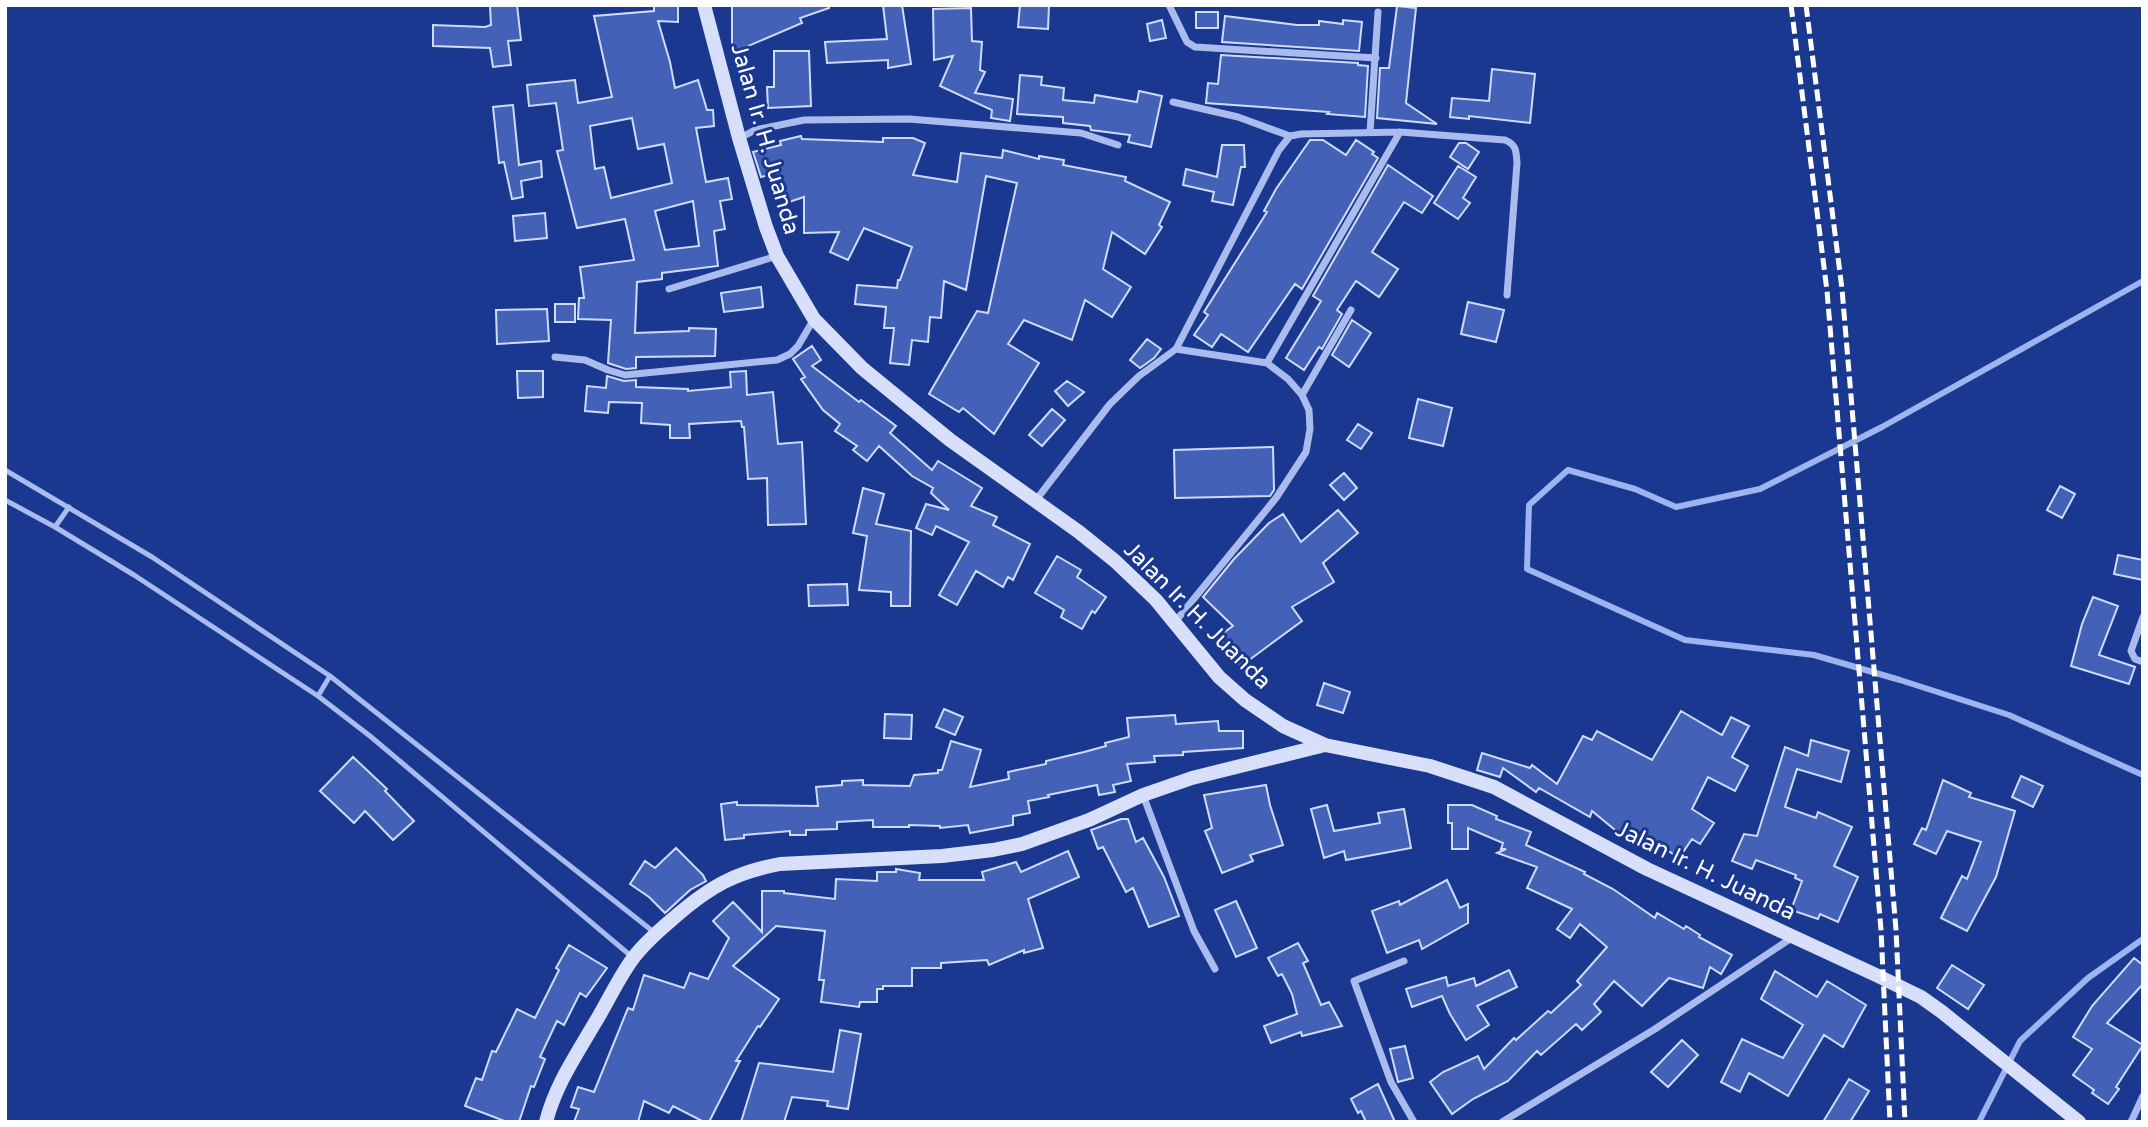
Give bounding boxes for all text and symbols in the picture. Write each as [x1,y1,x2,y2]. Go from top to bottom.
street label: Jalan Ir. H. Juanda [724,41,806,238]
street label: Jalan Ir. H. Juanda [1118,536,1277,695]
street label: Jalan Ir. H. Juanda [1611,815,1800,927]

